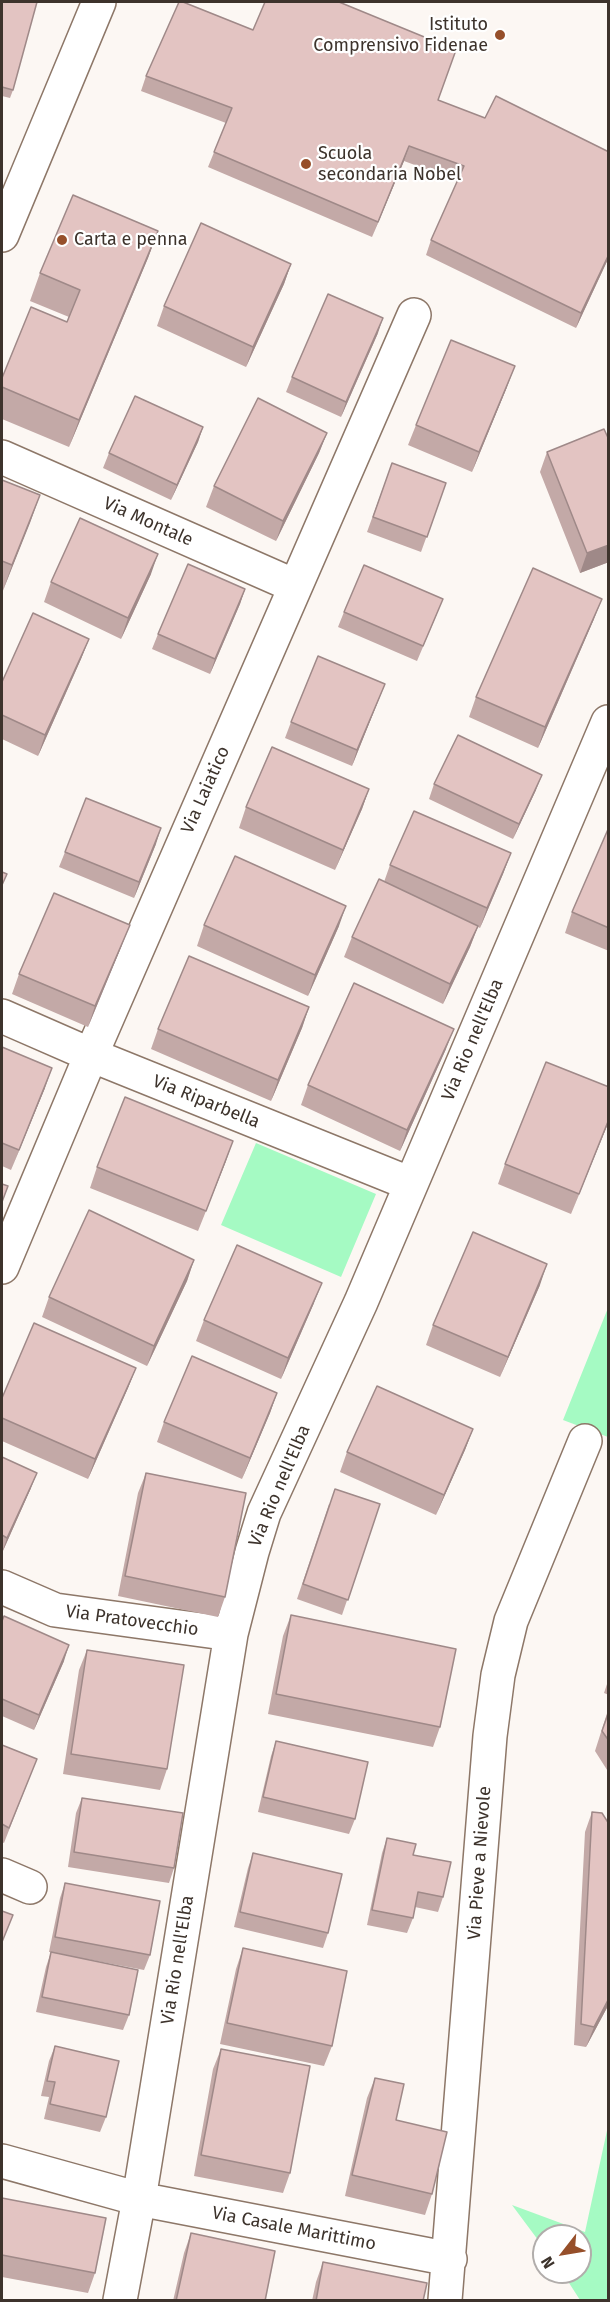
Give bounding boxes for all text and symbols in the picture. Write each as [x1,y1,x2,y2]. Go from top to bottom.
place label: Istituto Comprensivo Fidenae [313,14,488,57]
marker: Istituto Comprensivo Fidenae [493,28,507,42]
place label: Scuola secondaria Nobel [318,143,461,186]
marker: Scuola secondaria Nobel [299,157,313,171]
place label: Carta e penna [74,229,188,251]
marker: Carta e penna [55,233,69,247]
street label: Via Montale [100,493,196,551]
street label: Via Laiatico [177,743,235,837]
street label: Via Rio nell'Elba [438,976,508,1104]
street label: Via Riparbella [149,1071,263,1133]
street label: Via Rio nell'Elba [245,1422,315,1550]
street label: Via Pratovecchio [64,1601,200,1641]
street label: Via Pieve a Nievole [464,1785,496,1941]
street label: Via Rio nell'Elba [157,1894,199,2026]
street label: Via Casale Marittimo [210,2203,378,2255]
north arrow [532,2224,592,2284]
text: N [537,2253,559,2272]

